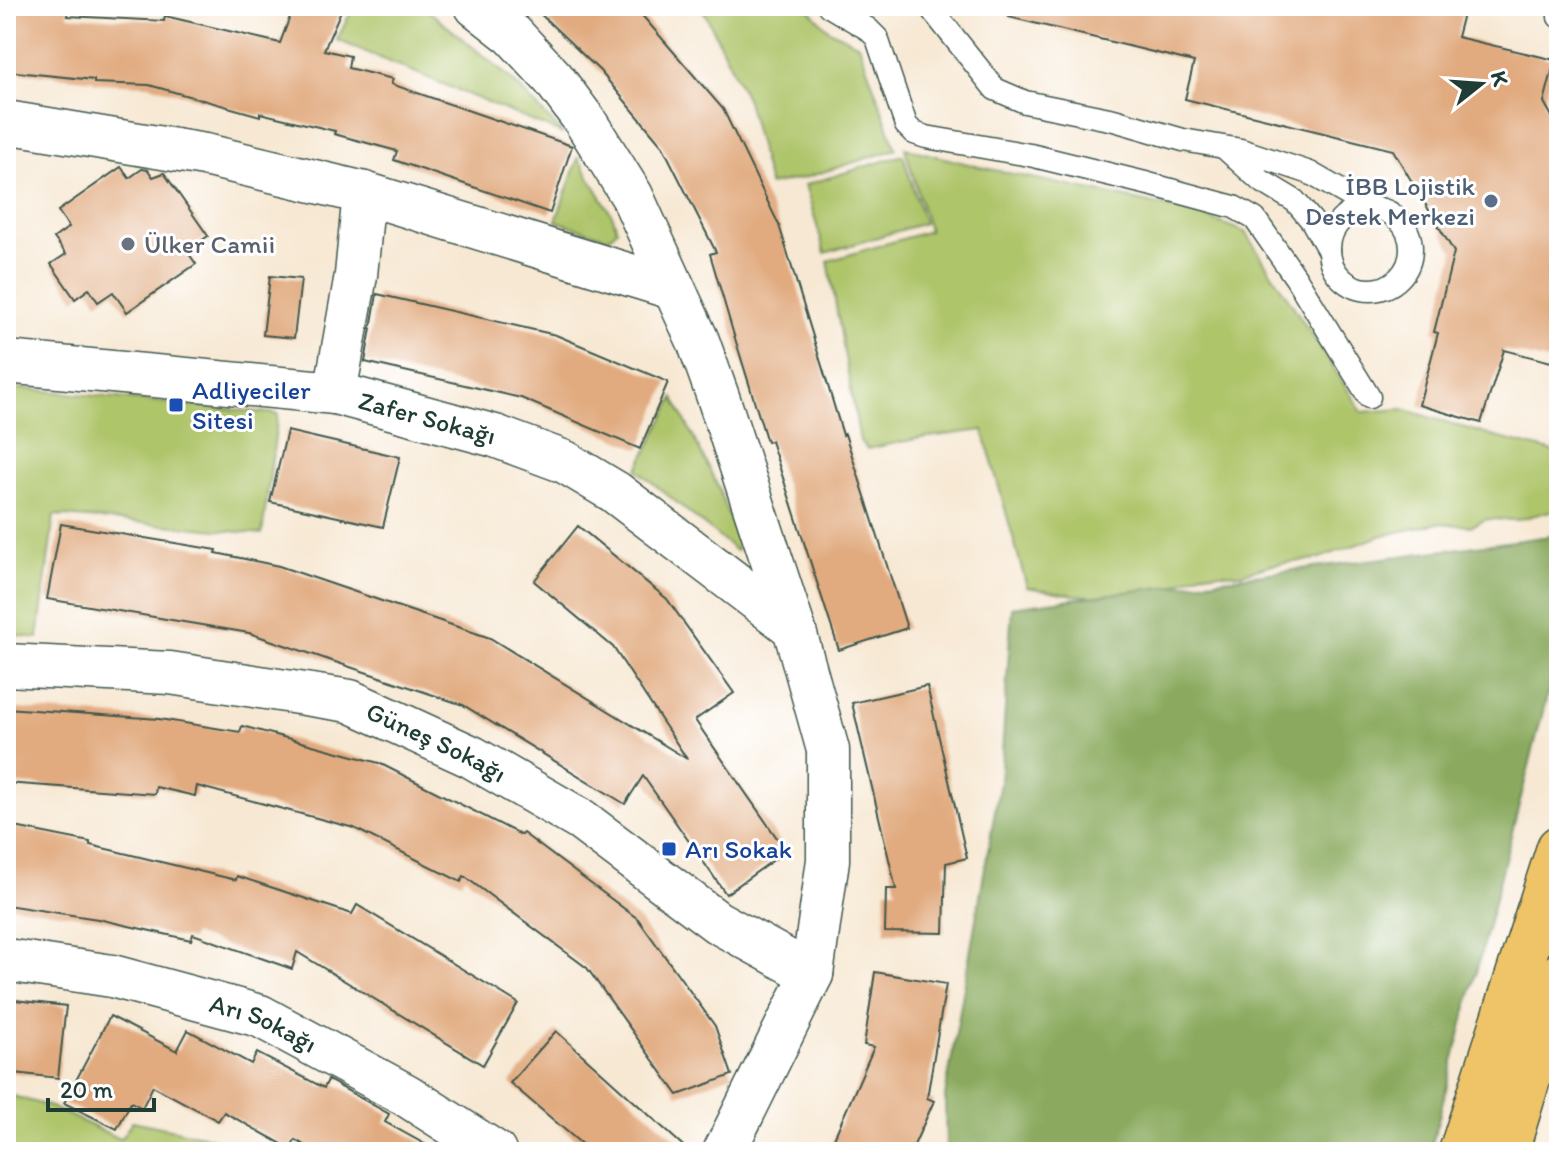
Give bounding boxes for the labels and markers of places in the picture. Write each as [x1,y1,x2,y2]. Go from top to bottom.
place label: İBB Lojistik Destek Merkezi [1305,170,1476,232]
marker: İBB Lojistik Destek Merkezi [1482,192,1500,210]
place label: Ülker Camii [144,228,275,260]
marker: Ülker Camii [119,235,137,253]
place label: Adliyeciler Sitesi [192,374,311,436]
marker: Adliyeciler Sitesi [167,396,185,414]
place label: Arı Sokak [685,833,792,865]
marker: Arı Sokak [660,840,678,858]

